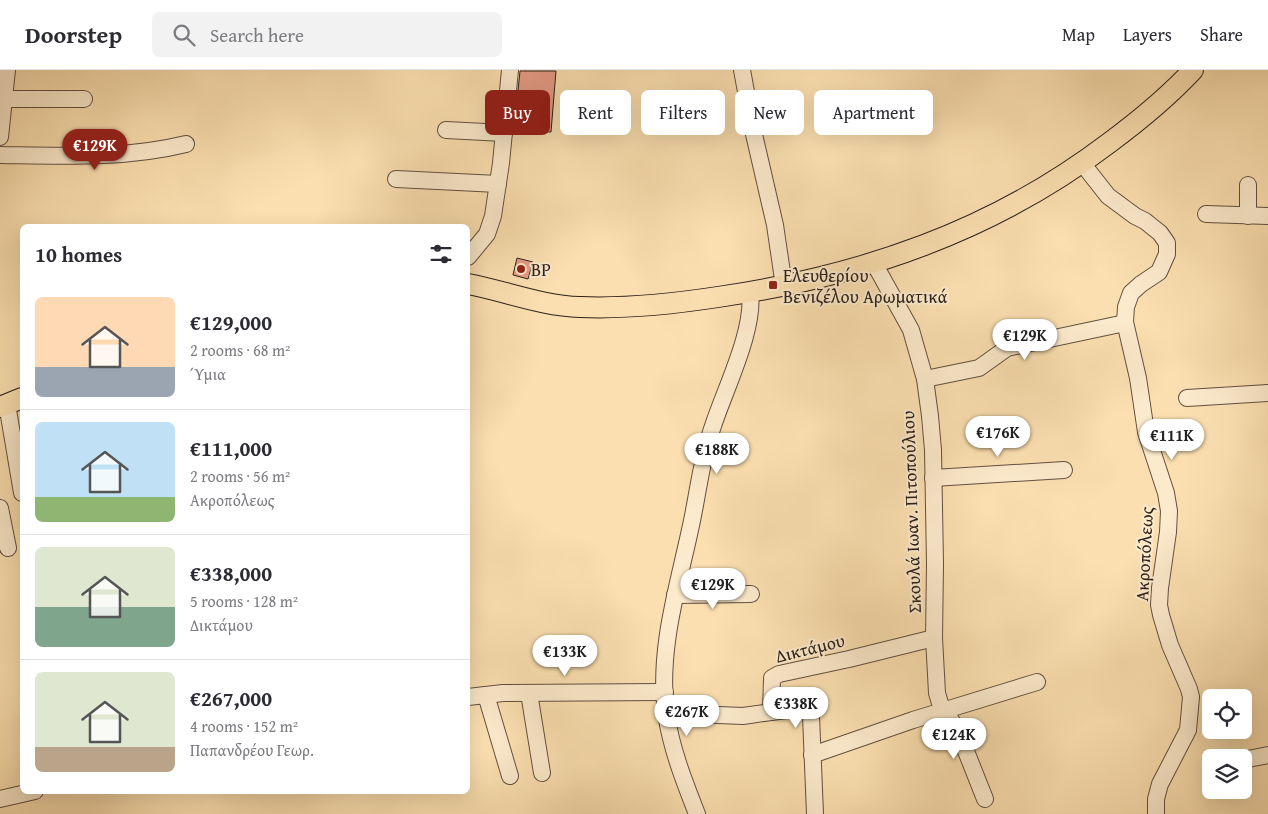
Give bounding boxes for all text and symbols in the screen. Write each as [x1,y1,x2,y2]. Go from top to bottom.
search box [152,12,502,57]
text: Doorstep [25,17,122,52]
icon: search [170,21,198,49]
text: Search here [210,21,304,49]
text: Map [1062,21,1095,48]
text: Layers [1123,21,1172,48]
text: Share [1200,21,1243,48]
chip: Buy [485,90,550,135]
chip: Rent [560,90,631,135]
chip: Filters [641,90,725,135]
chip: New [735,90,804,135]
chip: Apartment [814,90,933,135]
pin: €129K [60,128,130,171]
text: €129K [73,133,117,157]
text: 10 homes [35,239,122,270]
icon: filters [427,240,455,268]
place label: BP [531,256,551,283]
place label: Ελευθερίου Βενιζέλου Αρωματικά [783,262,948,310]
marker: BP [515,263,527,275]
marker: Ελευθερίου Βενιζέλου Αρωματικά [767,279,779,291]
text: €129,000 [190,307,272,338]
icon: home [75,317,135,377]
pin: €129K [990,318,1060,361]
text: €129K [1003,323,1047,347]
text: 2 rooms · 68 m² [190,338,290,362]
text: Ύμια [190,362,226,386]
street label: Σκουλά Ιωαν. Πιτοπούλιου [894,410,928,614]
pin: €176K [963,416,1033,458]
pin: €111K [1137,418,1207,461]
text: €176K [976,420,1020,444]
text: €111K [1150,423,1194,447]
pin: €188K [682,432,752,475]
text: €111,000 [190,433,272,464]
text: €188K [695,437,739,461]
icon: home [75,442,135,502]
text: 2 rooms · 56 m² [190,464,290,488]
text: Ακροπόλεως [190,488,275,512]
street label: Ακροπόλεως [1128,505,1160,602]
text: €338,000 [190,558,272,589]
icon: home [75,567,135,627]
pin: €129K [678,568,748,610]
text: €129K [691,572,735,596]
text: 5 rooms · 128 m² [190,589,298,613]
text: Δικτάμου [190,613,253,637]
street label: Δικτάμου [772,626,848,670]
pin: €133K [530,634,600,677]
text: €133K [543,639,587,663]
text: €267,000 [190,683,272,714]
pin: €338K [761,686,831,729]
map controls [1202,689,1252,799]
button: locate [1202,689,1252,739]
text: €338K [774,691,818,715]
icon: home [75,692,135,752]
pin: €267K [652,694,722,737]
text: €267K [665,699,709,723]
text: 4 rooms · 152 m² [190,714,298,738]
pin: €124K [919,718,989,760]
text: €124K [932,722,976,746]
text: Παπανδρέου Γεωρ. [190,738,314,762]
button: layers [1202,749,1252,799]

